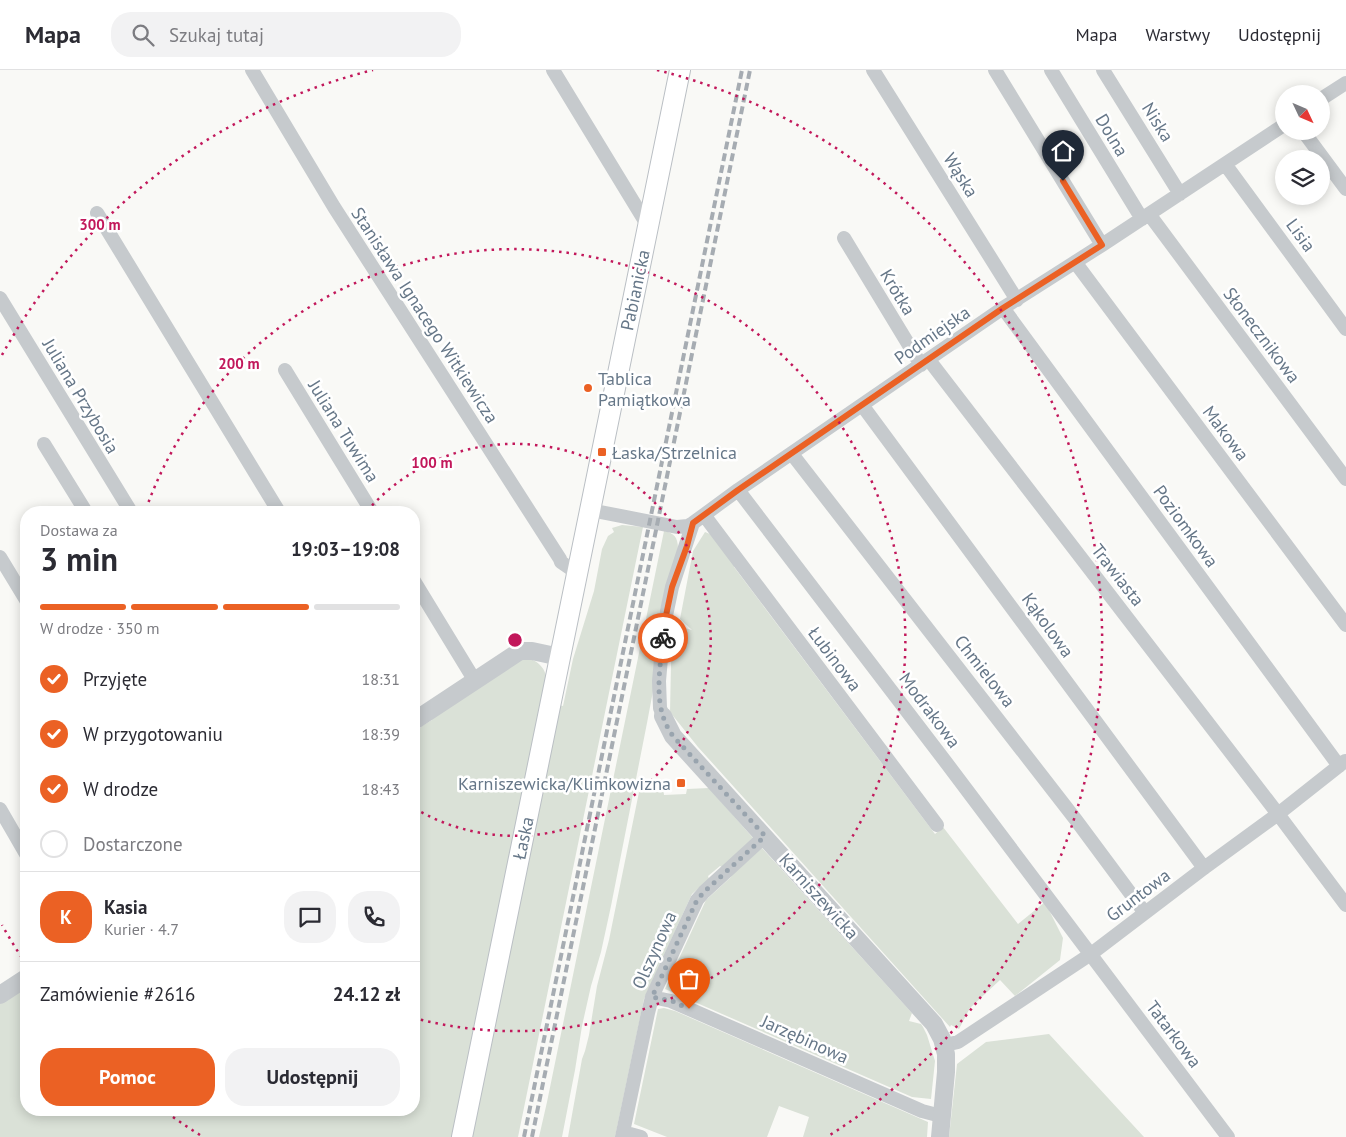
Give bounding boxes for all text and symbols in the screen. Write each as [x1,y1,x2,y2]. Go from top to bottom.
search box [111,12,461,57]
text: Mapa [25,19,81,50]
icon: search [129,21,157,49]
text: Szukaj tutaj [169,23,264,47]
text: Mapa [1076,23,1117,46]
text: Warstwy [1145,23,1210,46]
text: Udostępnij [1238,23,1321,46]
north arrow [1275,85,1330,140]
map controls [1275,85,1330,205]
street label: Niska [1137,98,1179,146]
street label: Dolna [1090,110,1134,160]
pin [1042,130,1084,181]
icon: home [1049,137,1077,165]
street label: Wąska [938,148,984,202]
button: layers [1275,150,1330,205]
street label: Stanisława Ignacego Witkiewicza [346,203,504,427]
street label: Lisia [1281,214,1321,256]
text: 300 m [79,215,121,234]
street label: Pabianicka [615,247,655,333]
street label: Krótka [875,265,921,319]
street label: Słonecznikowa [1219,283,1305,387]
street label: Podmiejska [890,301,974,369]
street label: Juliana Przybosia [37,333,124,458]
text: 200 m [218,354,260,373]
place label: Tablica Pamiątkowa [598,367,691,411]
street label: Juliana Tuwima [303,375,385,486]
marker: Tablica Pamiątkowa [582,382,594,394]
street label: Makowa [1198,401,1254,465]
place label: Łaska/Strzelnica [612,441,737,464]
marker: Łaska/Strzelnica [596,446,608,458]
text: 100 m [411,453,453,472]
street label: Poziomkowa [1149,480,1223,572]
text: Dostawa za [40,520,118,540]
text: 19:03–19:08 [291,537,400,561]
text: 3 min [40,538,118,580]
street label: Trawiasta [1087,539,1149,611]
street label: Kąkolowa [1017,588,1079,662]
courier [638,613,688,663]
text: W drodze · 350 m [40,618,160,638]
street label: Łubinowa [803,622,867,696]
icon: bike [649,624,677,652]
street label: Chmielowa [950,630,1020,712]
centre of rings [506,631,524,649]
icon: check [40,665,68,693]
text: Przyjęte [83,667,147,691]
street label: Modrakowa [894,668,966,752]
text: 18:31 [362,669,400,689]
icon: check [40,720,68,748]
text: W przygotowaniu [83,722,223,746]
text: 18:39 [362,724,400,744]
place label: Karniszewicka/Klimkowizna [458,772,671,795]
icon: check [40,775,68,803]
text: W drodze [83,777,158,801]
marker: Karniszewicka/Klimkowizna [675,777,687,789]
text: 18:43 [362,779,400,799]
street label: Łaska [507,815,539,861]
text: Dostarczone [83,832,183,856]
street label: Karniszewicka [774,848,864,944]
street label: Gruntowa [1101,863,1175,927]
button: chat [284,891,336,943]
button: phone [348,891,400,943]
text: Kasia [104,895,147,919]
text: K [60,905,72,929]
street label: Olszynowa [627,907,681,993]
text: Kurier · 4.7 [104,919,179,939]
pin [668,958,710,1009]
icon: bag [675,965,703,993]
text: Zamówienie #2616 [40,982,195,1006]
text: 24.12 zł [333,982,400,1006]
street label: Tatarkowa [1141,996,1207,1072]
street label: Jarzębinowa [757,1009,852,1068]
button: Pomoc [40,1048,215,1106]
button: Udostępnij [225,1048,400,1106]

